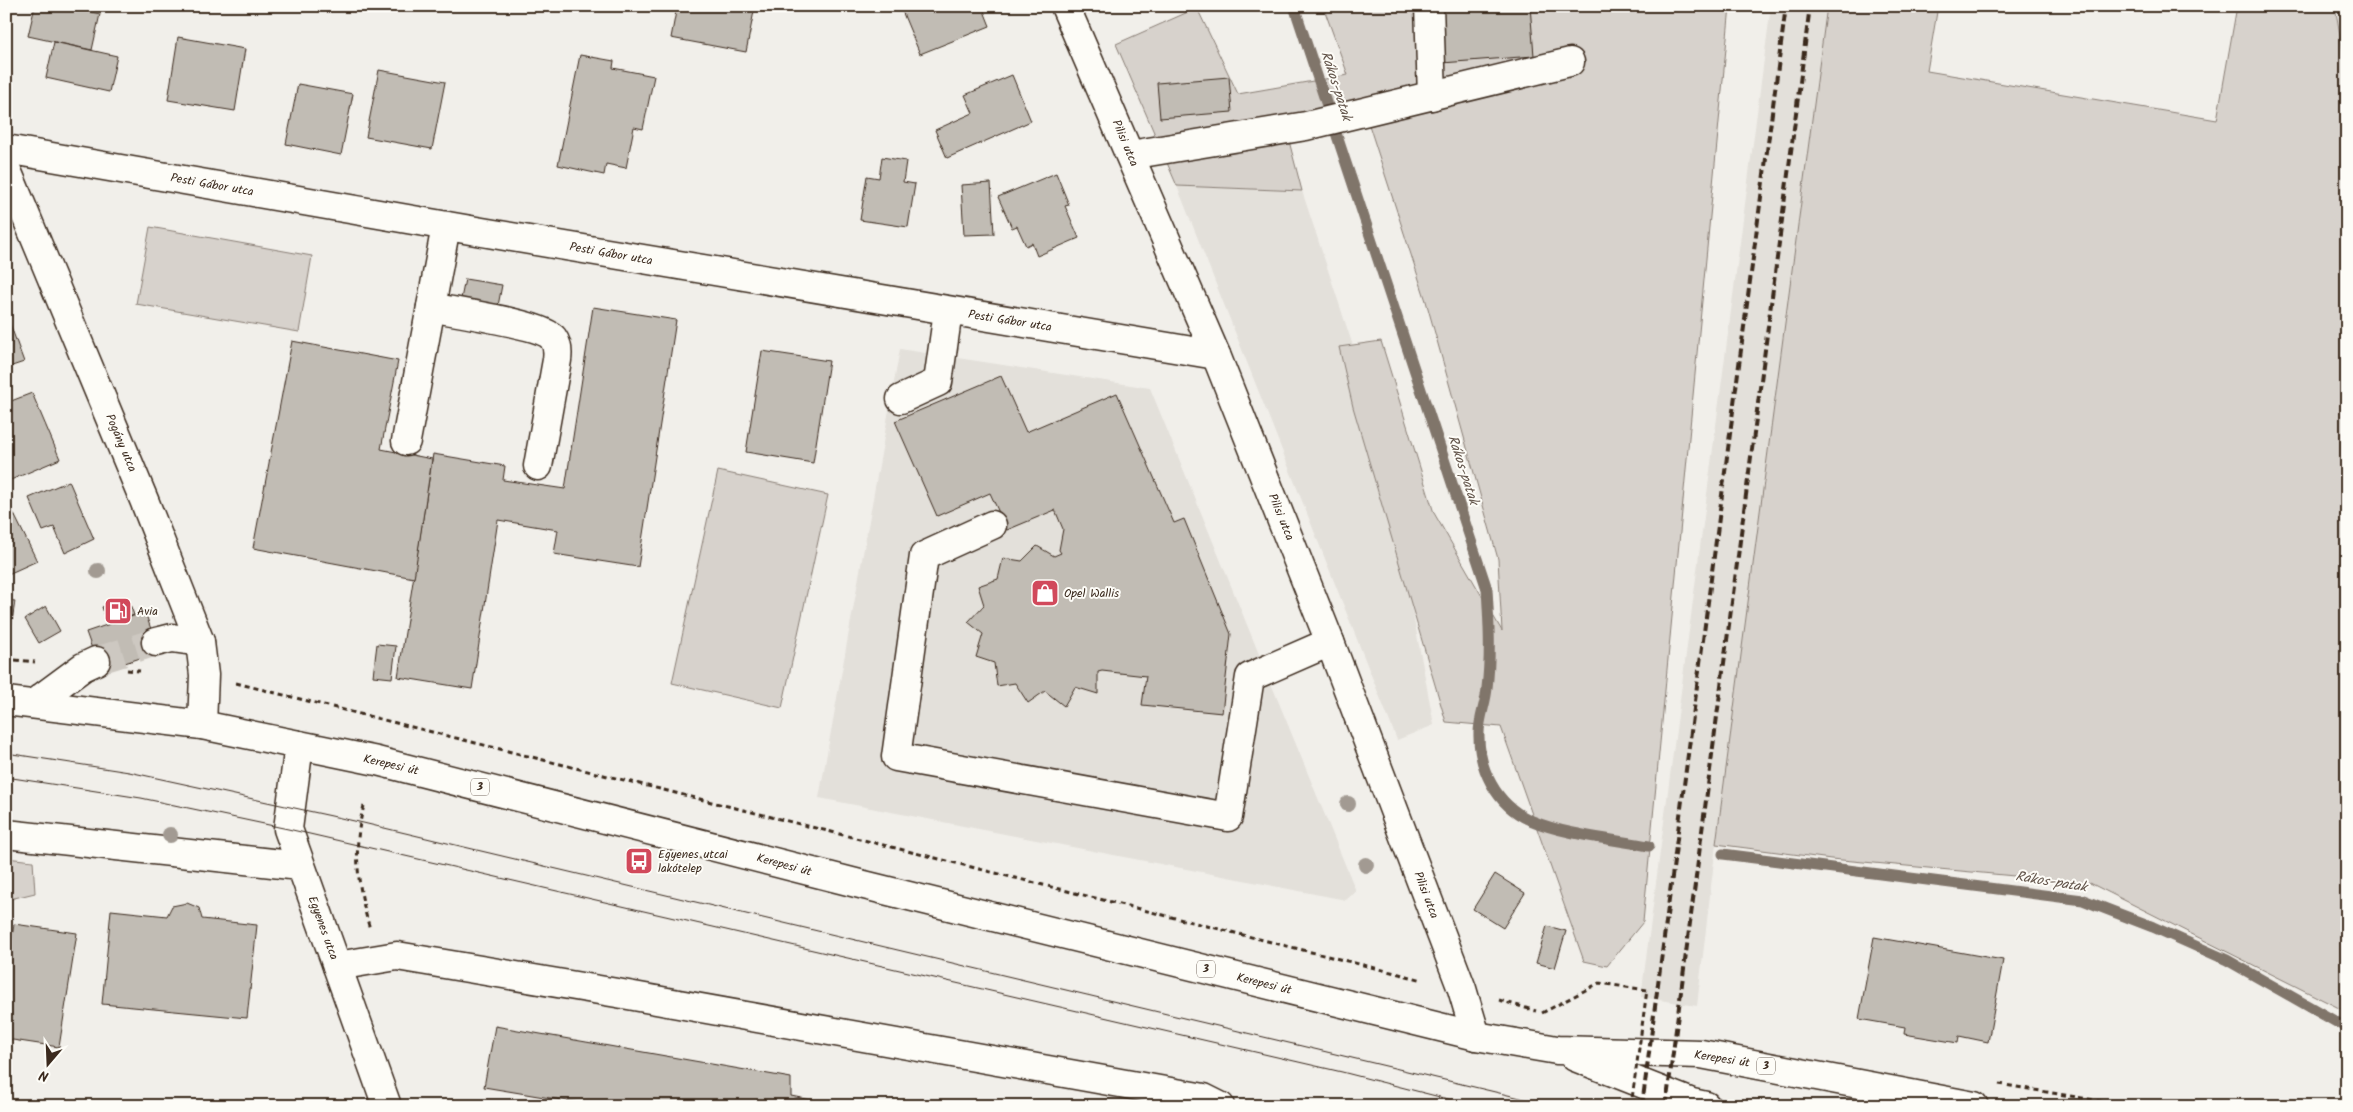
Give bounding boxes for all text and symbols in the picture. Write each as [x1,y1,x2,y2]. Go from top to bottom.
water label: Rákos-patak [1314,48,1358,126]
street label: Pilisi utca [1107,117,1144,170]
street label: Pesti Gábor utca [169,168,255,202]
street label: Pesti Gábor utca [568,237,654,271]
street label: Pesti Gábor utca [967,305,1053,337]
street label: Pogány utca [100,411,142,475]
water label: Rákos-patak [1441,432,1485,510]
street label: Pilisi utca [1263,491,1299,544]
shop icon: Opel Wallis [1030,578,1060,608]
place label: Opel Wallis [1064,584,1119,603]
fuel station icon: Avia [103,596,133,626]
place label: Avia [137,602,158,621]
street label: Kerepesi út [361,749,421,781]
road number: 3 [471,779,489,796]
place label: Egyenes utcai lakótelep [658,845,729,878]
bus stop icon: Egyenes utcai lakótelep [624,846,654,876]
street label: Kerepesi út [754,849,814,882]
water label: Rákos-patak [2014,866,2091,899]
street label: Pilisi utca [1408,869,1444,922]
street label: Egyenes utca [303,893,343,963]
road number: 3 [1197,961,1215,978]
street label: Kerepesi út [1234,968,1294,1000]
north arrow [22,1040,72,1090]
street label: Kerepesi út [1693,1045,1752,1073]
road number: 3 [1757,1058,1775,1074]
text: N [36,1063,52,1087]

